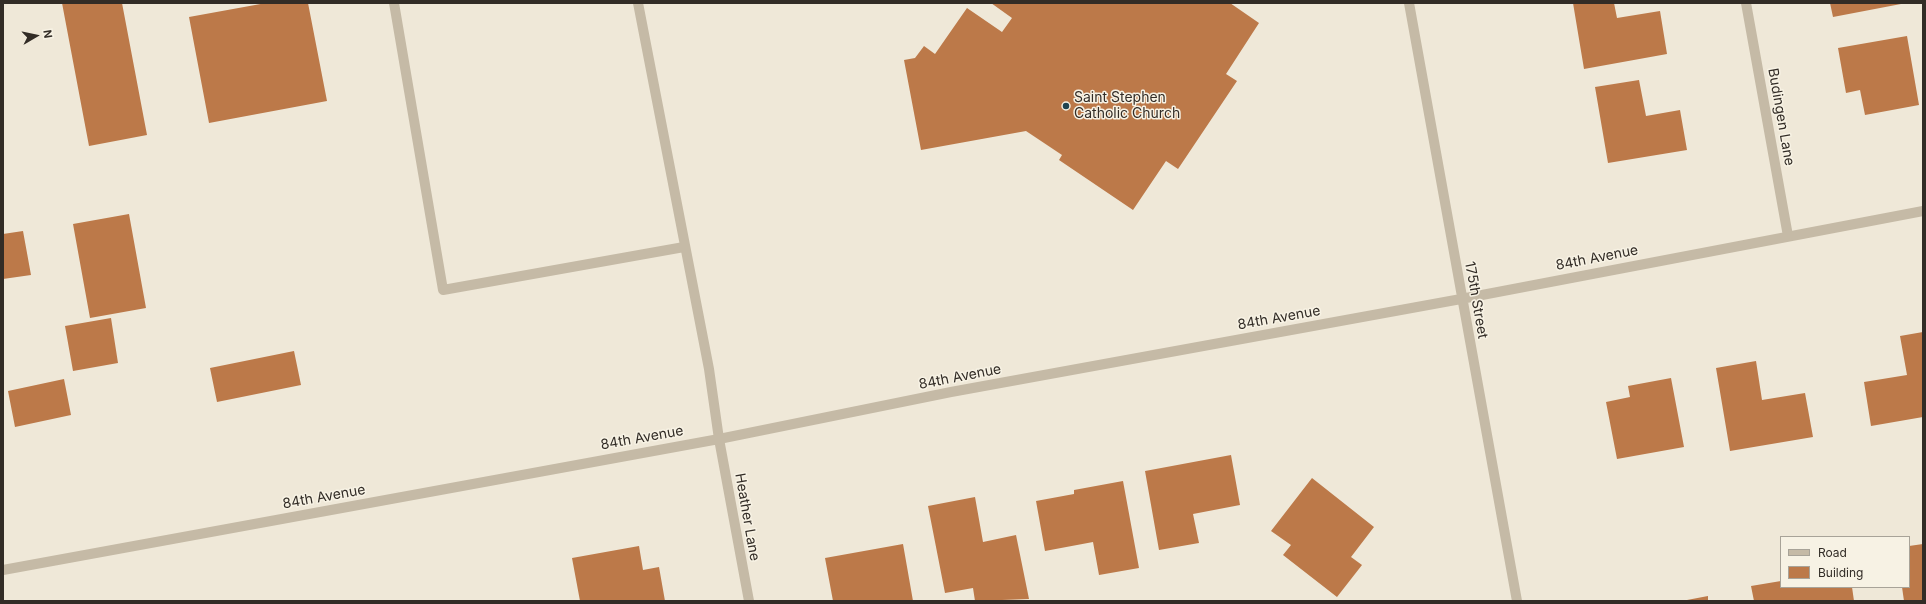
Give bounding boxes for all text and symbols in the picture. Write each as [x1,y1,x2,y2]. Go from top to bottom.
north arrow [16,16,56,56]
text: N [40,29,55,39]
street label: Budingen Lane [1764,67,1798,167]
place label: Saint Stephen Catholic Church [1074,90,1180,122]
marker: Saint Stephen Catholic Church [1061,101,1071,111]
street label: 84th Avenue [1554,242,1640,274]
street label: 175th Street [1461,260,1491,340]
street label: 84th Avenue [1236,302,1322,334]
street label: 84th Avenue [917,361,1003,393]
street label: 84th Avenue [599,422,685,454]
street label: Heather Lane [731,472,763,562]
street label: 84th Avenue [281,481,367,513]
legend [1780,536,1910,588]
text: Road [1818,545,1847,560]
text: Building [1818,565,1863,580]

